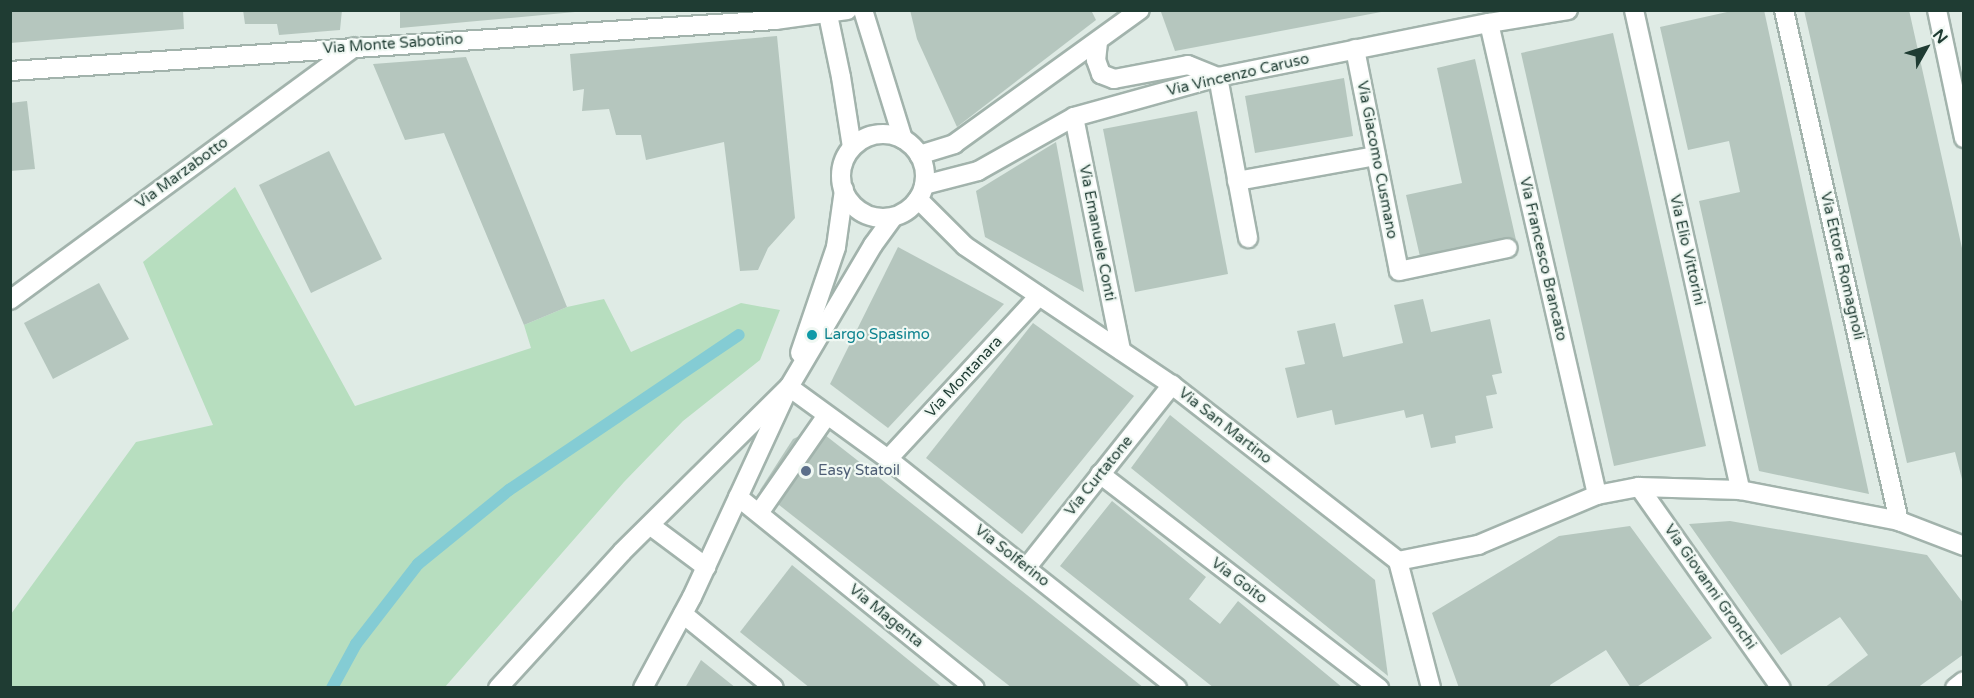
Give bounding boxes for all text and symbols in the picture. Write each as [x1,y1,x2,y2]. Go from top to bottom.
north arrow [1896,18,1956,78]
text: N [1928,25,1952,48]
street label: Via Monte Sabotino [322,30,464,58]
street label: Via Vincenzo Caruso [1165,50,1311,100]
street label: Via Giacomo Cusmano [1353,79,1401,241]
street label: Via Marzabotto [132,133,232,213]
street label: Via Emanuele Conti [1075,163,1119,303]
street label: Via Francesco Brancato [1515,175,1571,343]
street label: Via Ettore Romagnoli [1816,190,1868,342]
street label: Via Elio Vittorini [1665,193,1709,307]
place label: Largo Spasimo [824,326,930,344]
marker: Largo Spasimo [805,328,819,342]
street label: Via Montanara [922,333,1006,421]
street label: Via San Martino [1175,384,1275,468]
street label: Via Curtatone [1061,432,1137,520]
place label: Easy Statoil [818,462,900,480]
marker: Easy Statoil [799,464,813,478]
street label: Via Solferino [971,521,1053,591]
street label: Via Giovanni Gronchi [1660,521,1760,653]
street label: Via Goito [1208,554,1270,608]
street label: Via Magenta [845,581,927,651]

